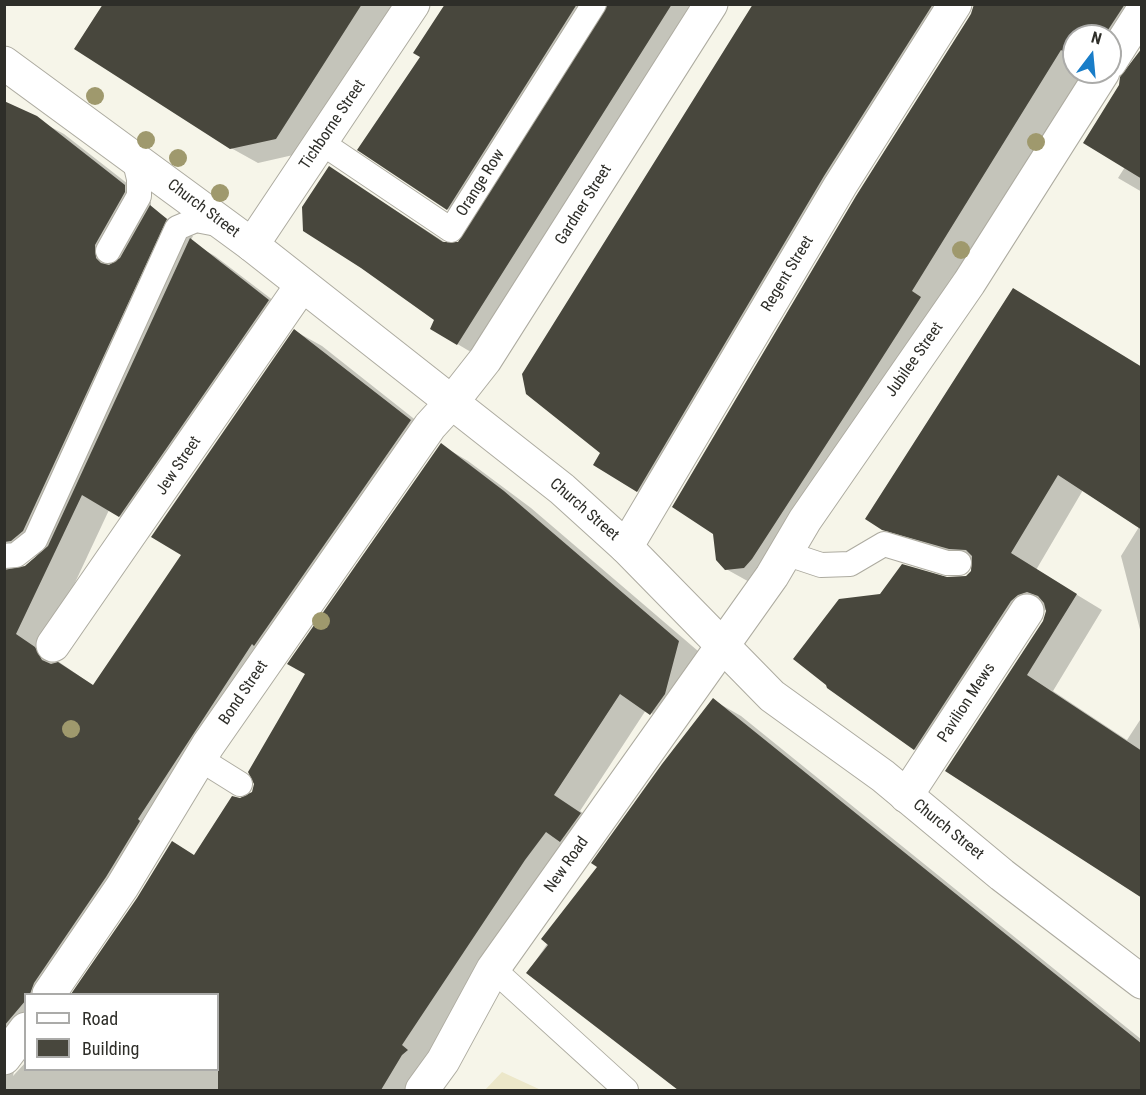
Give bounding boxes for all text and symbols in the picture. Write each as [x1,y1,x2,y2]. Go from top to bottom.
north arrow [1062,24,1122,84]
text: N [1089,28,1104,49]
street label: Tichborne Street [296,76,370,174]
street label: Orange Row [453,146,509,220]
street label: Gardner Street [552,161,616,249]
street label: Church Street [163,176,243,242]
street label: Regent Street [758,233,818,315]
street label: Jubilee Street [882,319,948,401]
street label: Jew Street [152,433,206,499]
street label: Church Street [545,475,623,545]
street label: Bond Street [215,657,273,729]
street label: Pavilion Mews [934,660,1000,746]
street label: Church Street [909,796,987,864]
street label: New Road [541,833,593,897]
legend [24,993,219,1071]
text: Road [82,1008,118,1029]
text: Building [82,1038,139,1059]

